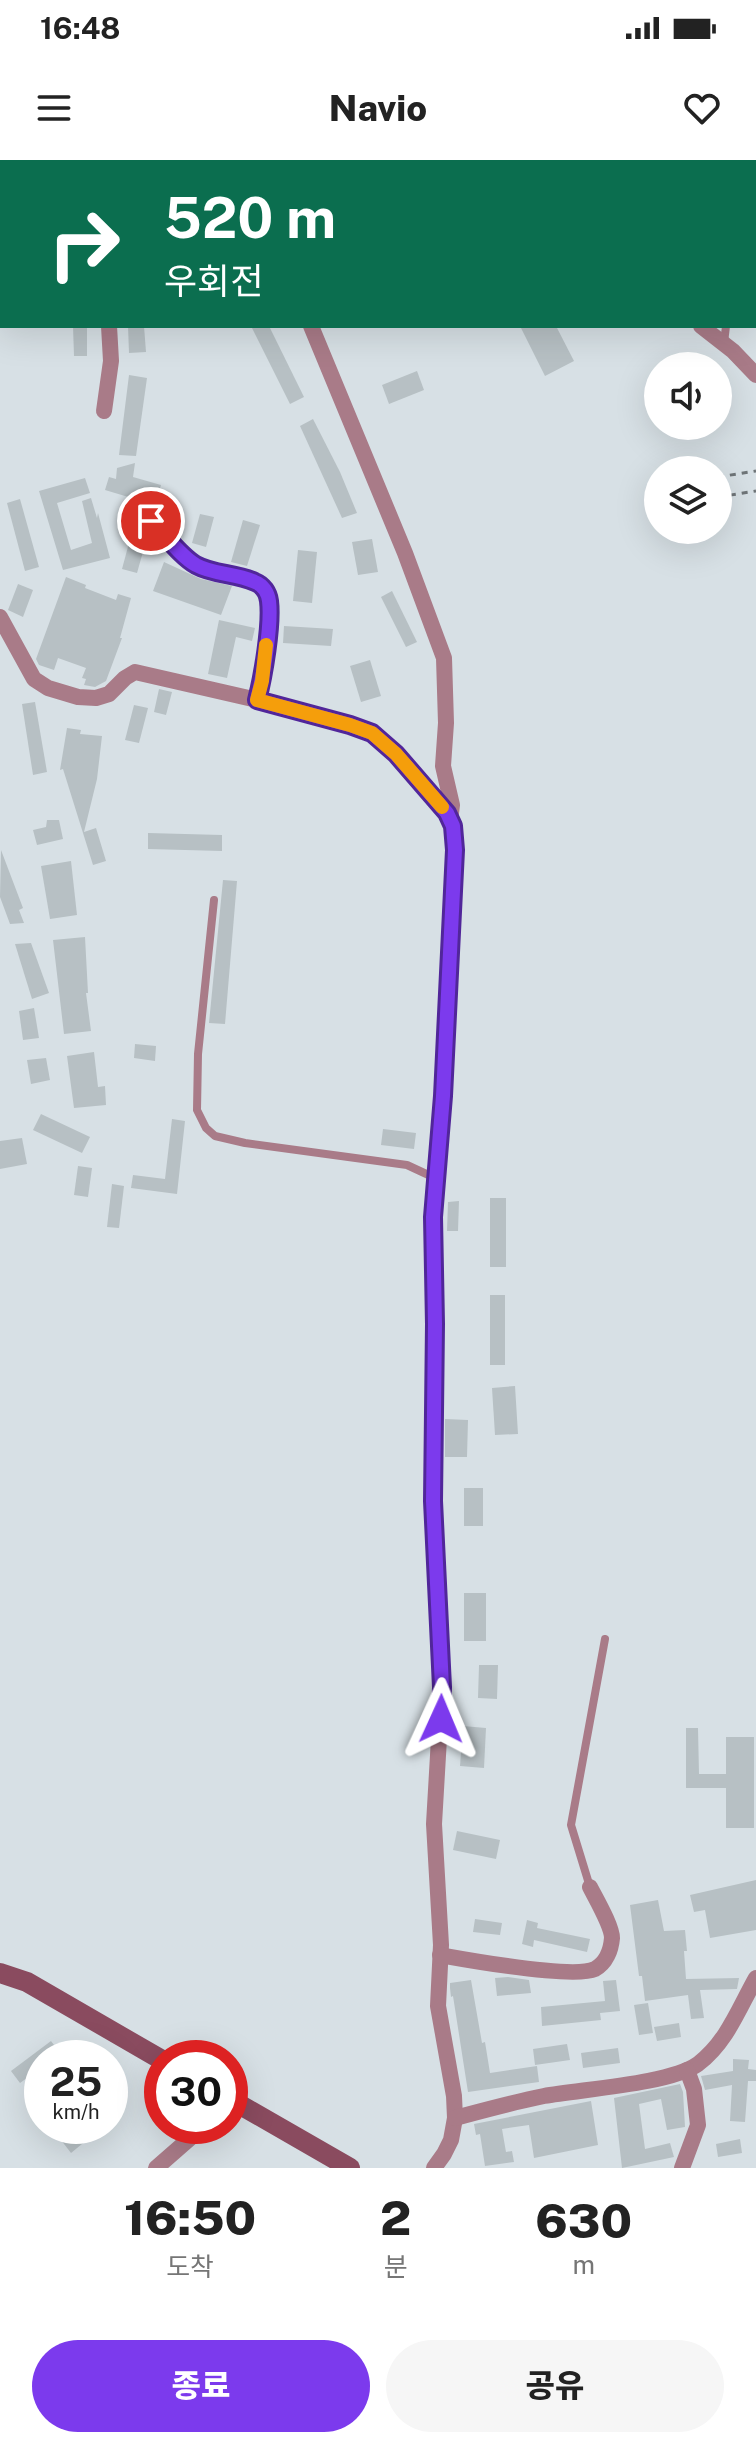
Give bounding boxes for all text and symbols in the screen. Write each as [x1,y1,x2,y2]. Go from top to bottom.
text: 16:48 [40,10,120,46]
icon: menu [32,86,76,130]
icon: heart [680,86,724,130]
text: Navio [329,87,427,129]
text: 520 m [164,185,336,251]
icon: right [32,192,136,296]
text: 우회전 [164,260,263,302]
map controls [644,352,732,544]
button: sound [644,352,732,440]
button: layers [644,456,732,544]
pin [117,487,185,555]
icon: arrive [129,499,173,543]
position arrow [399,1677,483,1761]
speed limit sign: 30 [144,2040,248,2144]
text: 25 [50,2058,102,2105]
text: km/h [52,2100,100,2124]
text: 16:50 [124,2189,256,2246]
text: 2 [380,2189,411,2246]
text: 630 [535,2192,632,2249]
text: m [572,2249,595,2280]
text: 도착 [166,2251,214,2282]
text: 분 [384,2251,408,2282]
button: 종료 [32,2340,370,2432]
button: 공유 [386,2340,724,2432]

